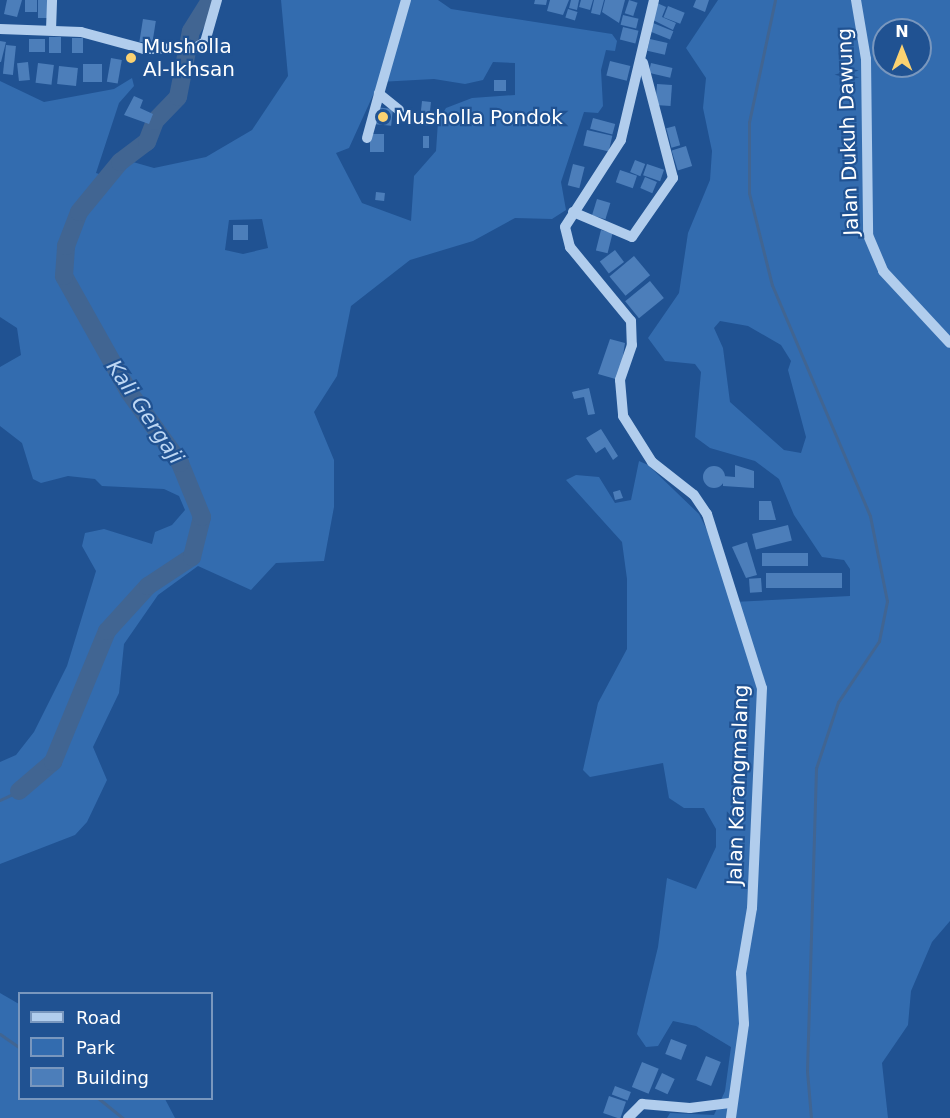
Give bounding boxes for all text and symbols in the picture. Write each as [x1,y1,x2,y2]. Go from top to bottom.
north arrow [872,18,932,78]
text: N [895,22,909,41]
street label: Jalan Dukuh Dawung [832,28,864,236]
place label: Musholla Al-Ikhsan [143,34,235,81]
marker: Musholla Al-Ikhsan [124,51,138,65]
place label: Musholla Pondok [395,105,563,129]
marker: Musholla Pondok [376,110,390,124]
water label: Kali Gergaji [101,355,189,469]
street label: Jalan Karangmalang [723,684,753,886]
legend [18,992,213,1100]
text: Road [76,1007,121,1028]
text: Park [76,1037,115,1058]
text: Building [76,1067,149,1088]

